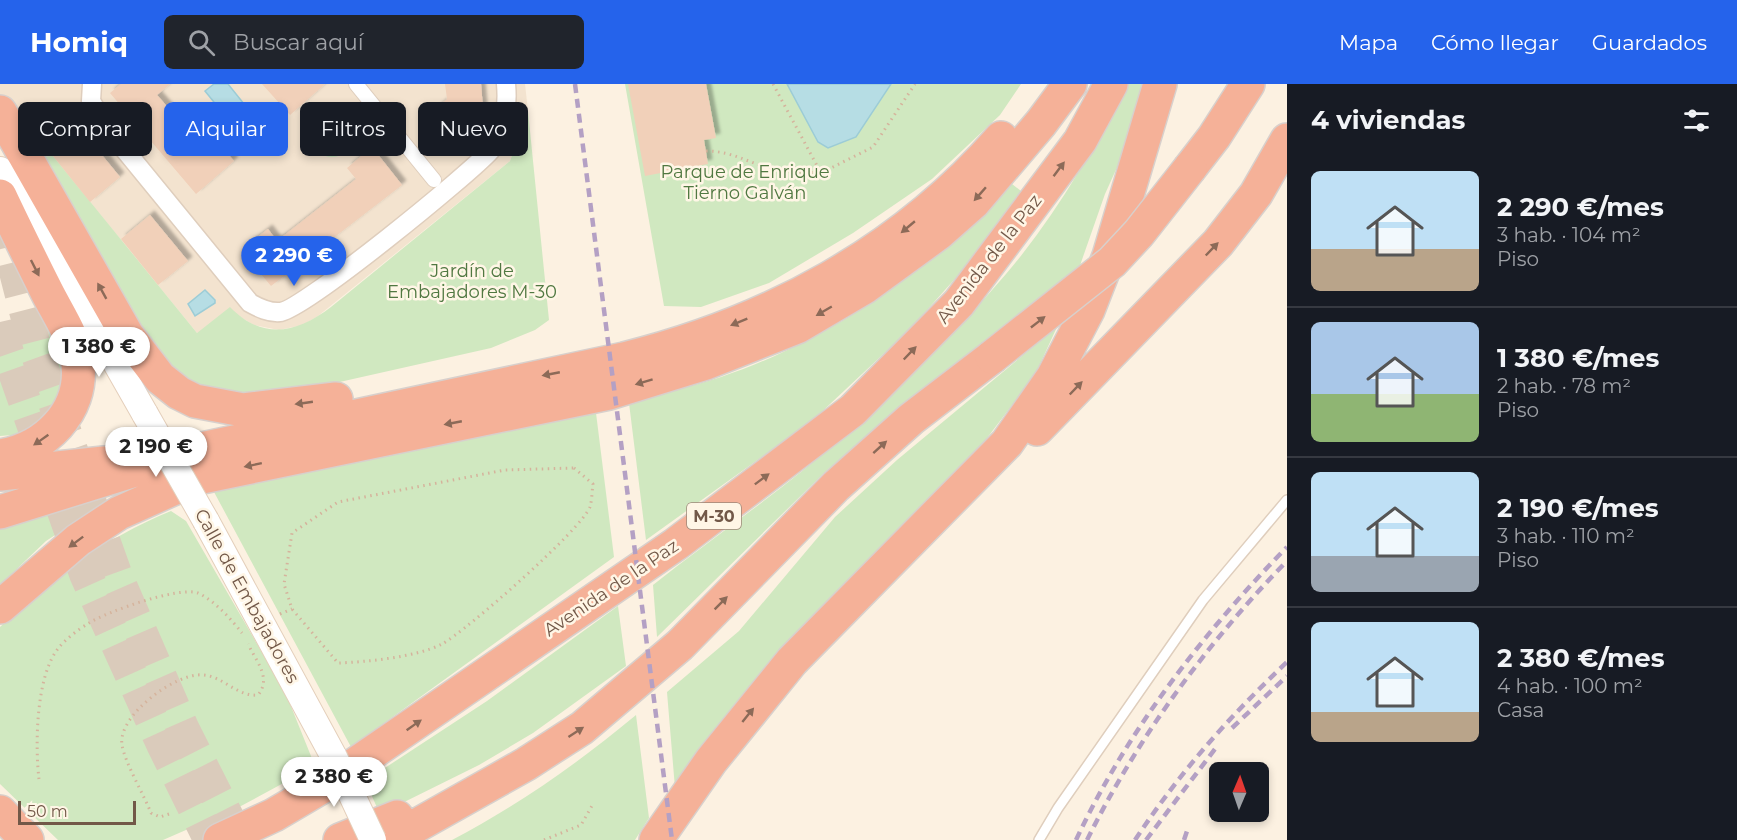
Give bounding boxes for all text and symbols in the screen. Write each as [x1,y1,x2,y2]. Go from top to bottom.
search box [164,15,584,69]
text: Homiq [30,25,128,59]
icon: search [185,26,218,59]
text: Buscar aquí [233,29,364,56]
text: Mapa [1339,30,1398,55]
text: Cómo llegar [1431,30,1559,55]
text: Guardados [1592,30,1707,55]
chip: Comprar [18,102,152,156]
chip: Alquilar [164,102,288,156]
chip: Filtros [300,102,406,156]
chip: Nuevo [418,102,528,156]
text: 4 viviendas [1311,104,1465,136]
icon: filters [1680,104,1713,137]
park label: Parque de Enrique Tierno Galván [660,161,830,204]
one-way arrow [1053,161,1065,177]
one-way arrow [974,186,987,201]
street label: Avenida de la Paz [932,190,1046,328]
text: 2 290 €/mes [1497,191,1664,223]
icon: home [1359,195,1431,267]
one-way arrow [900,220,916,233]
text: 3 hab. · 104 m² [1497,223,1641,247]
pin: 2 290 € [239,236,349,287]
one-way arrow [1205,241,1219,256]
text: 2 290 € [255,243,333,267]
text: Piso [1497,247,1539,271]
one-way arrow [30,259,40,276]
park label: Jardín de Embajadores M-30 [387,260,557,303]
one-way arrow [97,282,107,299]
one-way arrow [816,305,832,316]
one-way arrow [1030,315,1046,328]
one-way arrow [729,317,747,327]
pin: 1 380 € [44,327,154,378]
text: 1 380 € [62,334,136,358]
text: 1 380 €/mes [1497,342,1659,374]
one-way arrow [903,345,917,360]
icon: home [1359,346,1431,418]
one-way arrow [541,370,560,379]
text: 2 hab. · 78 m² [1497,374,1631,398]
one-way arrow [635,378,653,387]
one-way arrow [1069,381,1083,396]
text: Piso [1497,398,1539,422]
one-way arrow [294,399,313,408]
one-way arrow [444,419,463,429]
pin: 2 190 € [101,427,211,478]
one-way arrow [33,434,49,446]
text: 2 190 € [119,434,193,458]
one-way arrow [872,441,887,454]
one-way arrow [244,461,263,470]
one-way arrow [755,474,770,486]
text: 2 190 €/mes [1497,492,1659,524]
icon: home [1359,496,1431,568]
road number: M-30 [687,503,741,529]
street label: Calle de Embajadores [190,505,304,687]
text: 3 hab. · 110 m² [1497,524,1635,548]
street label: Avenida de la Paz [539,535,683,641]
one-way arrow [69,536,85,548]
text: Piso [1497,548,1539,572]
one-way arrow [713,596,727,610]
text: 2 380 €/mes [1497,642,1664,674]
icon: home [1359,646,1431,718]
text: 4 hab. · 100 m² [1497,674,1643,698]
text: Casa [1497,698,1544,722]
one-way arrow [741,707,754,723]
one-way arrow [406,719,422,731]
one-way arrow [567,727,584,738]
pin: 2 380 € [279,757,389,808]
north arrow [1209,762,1269,822]
map controls [1209,762,1269,822]
text: 2 380 € [295,764,373,788]
scale bar [18,798,136,826]
text: 50 m [27,802,68,821]

